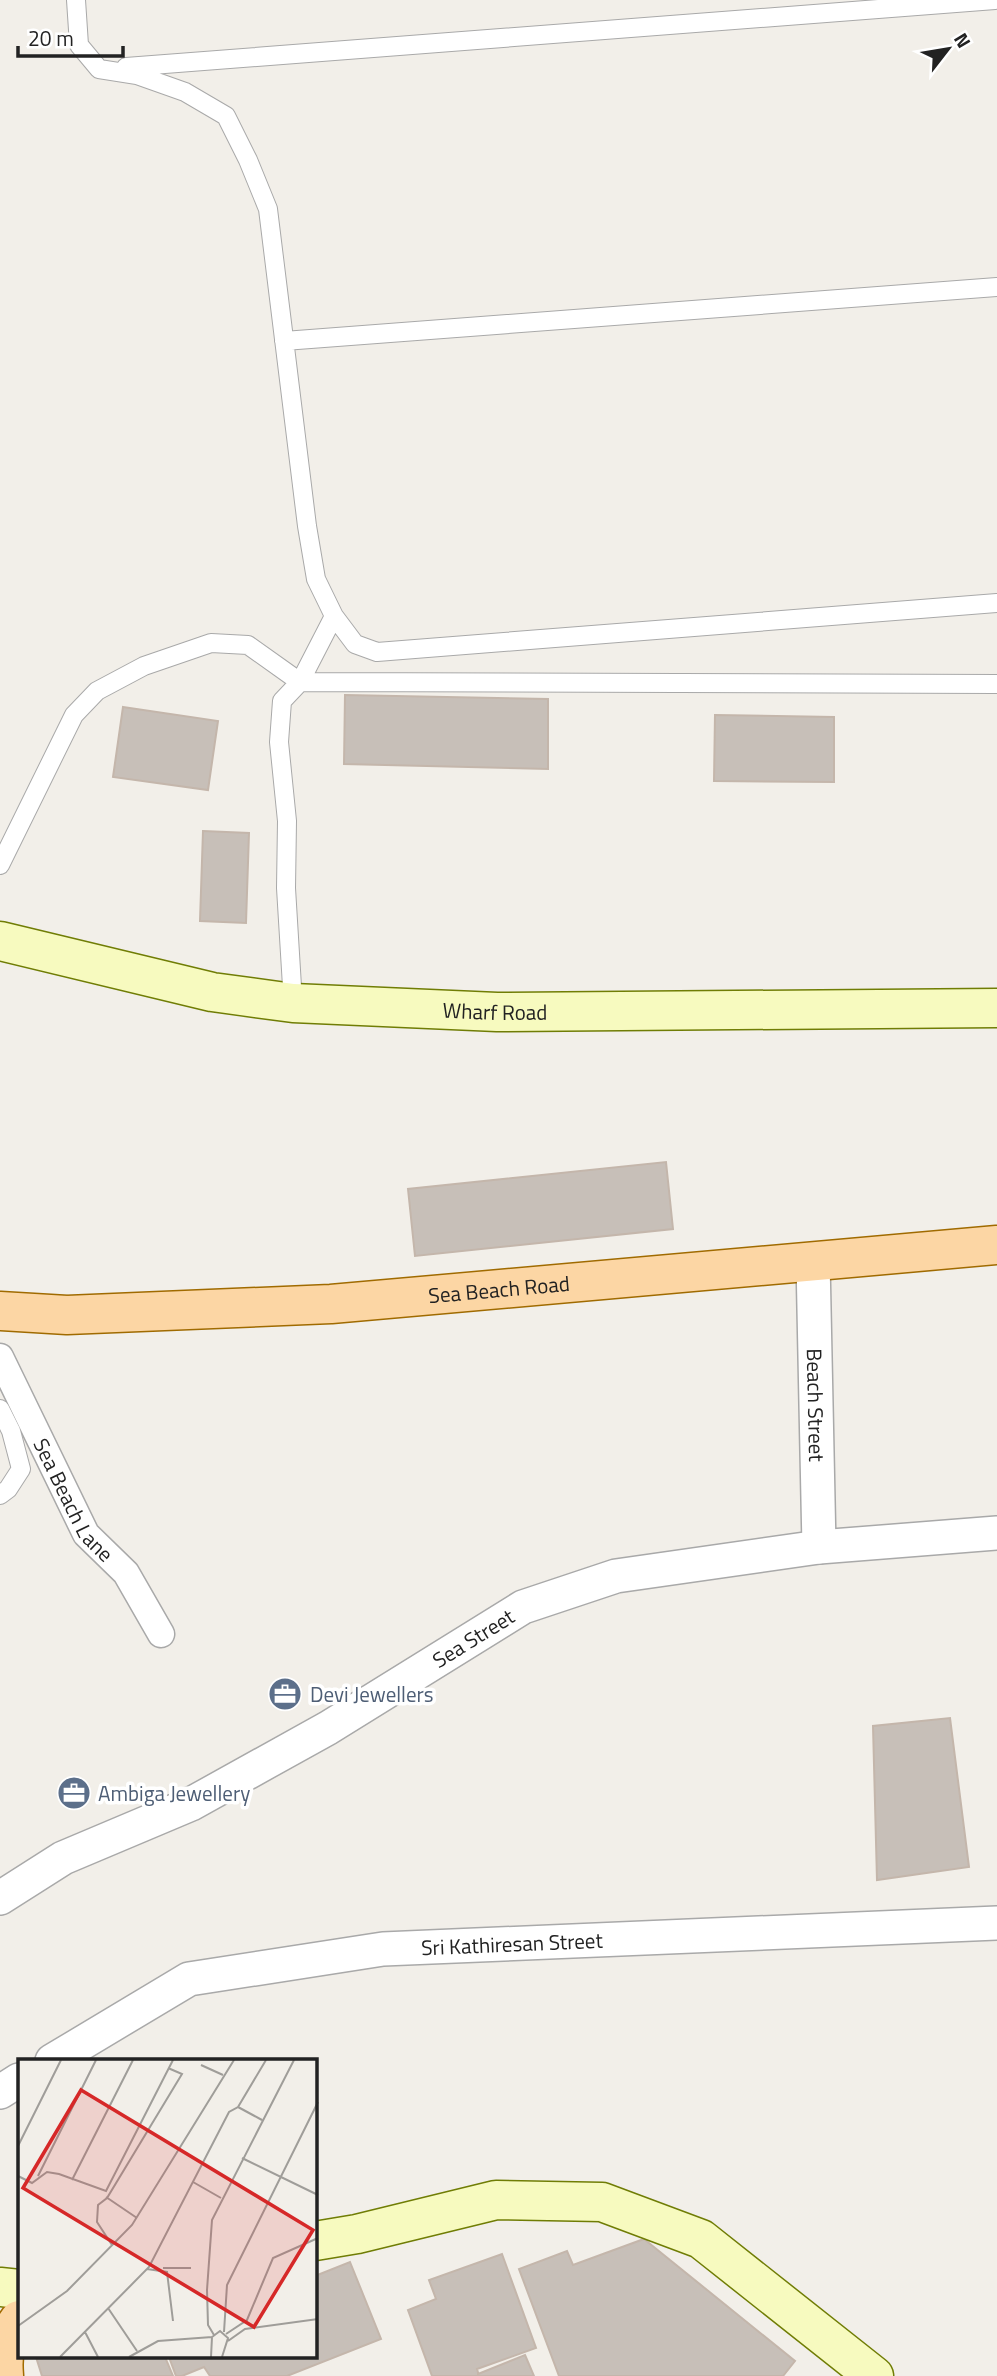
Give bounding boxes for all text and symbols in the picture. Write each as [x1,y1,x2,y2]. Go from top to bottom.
scale bar [18,14,122,58]
north arrow [913,14,983,84]
text: 20 m [28,22,74,54]
text: N [947,27,979,53]
street label: Wharf Road [442,994,548,1028]
street label: Sea Beach Road [427,1267,571,1311]
street label: Beach Street [799,1348,833,1463]
street label: Sea Beach Lane [26,1432,121,1569]
street label: Sea Street [426,1600,521,1676]
office icon: Devi Jewellers [266,1675,304,1713]
place label: Devi Jewellers [310,1678,434,1710]
office icon: Ambiga Jewellery [55,1774,93,1812]
place label: Ambiga Jewellery [98,1777,250,1809]
street label: Sri Kathiresan Street [420,1924,604,1963]
inset map [18,2059,317,2358]

